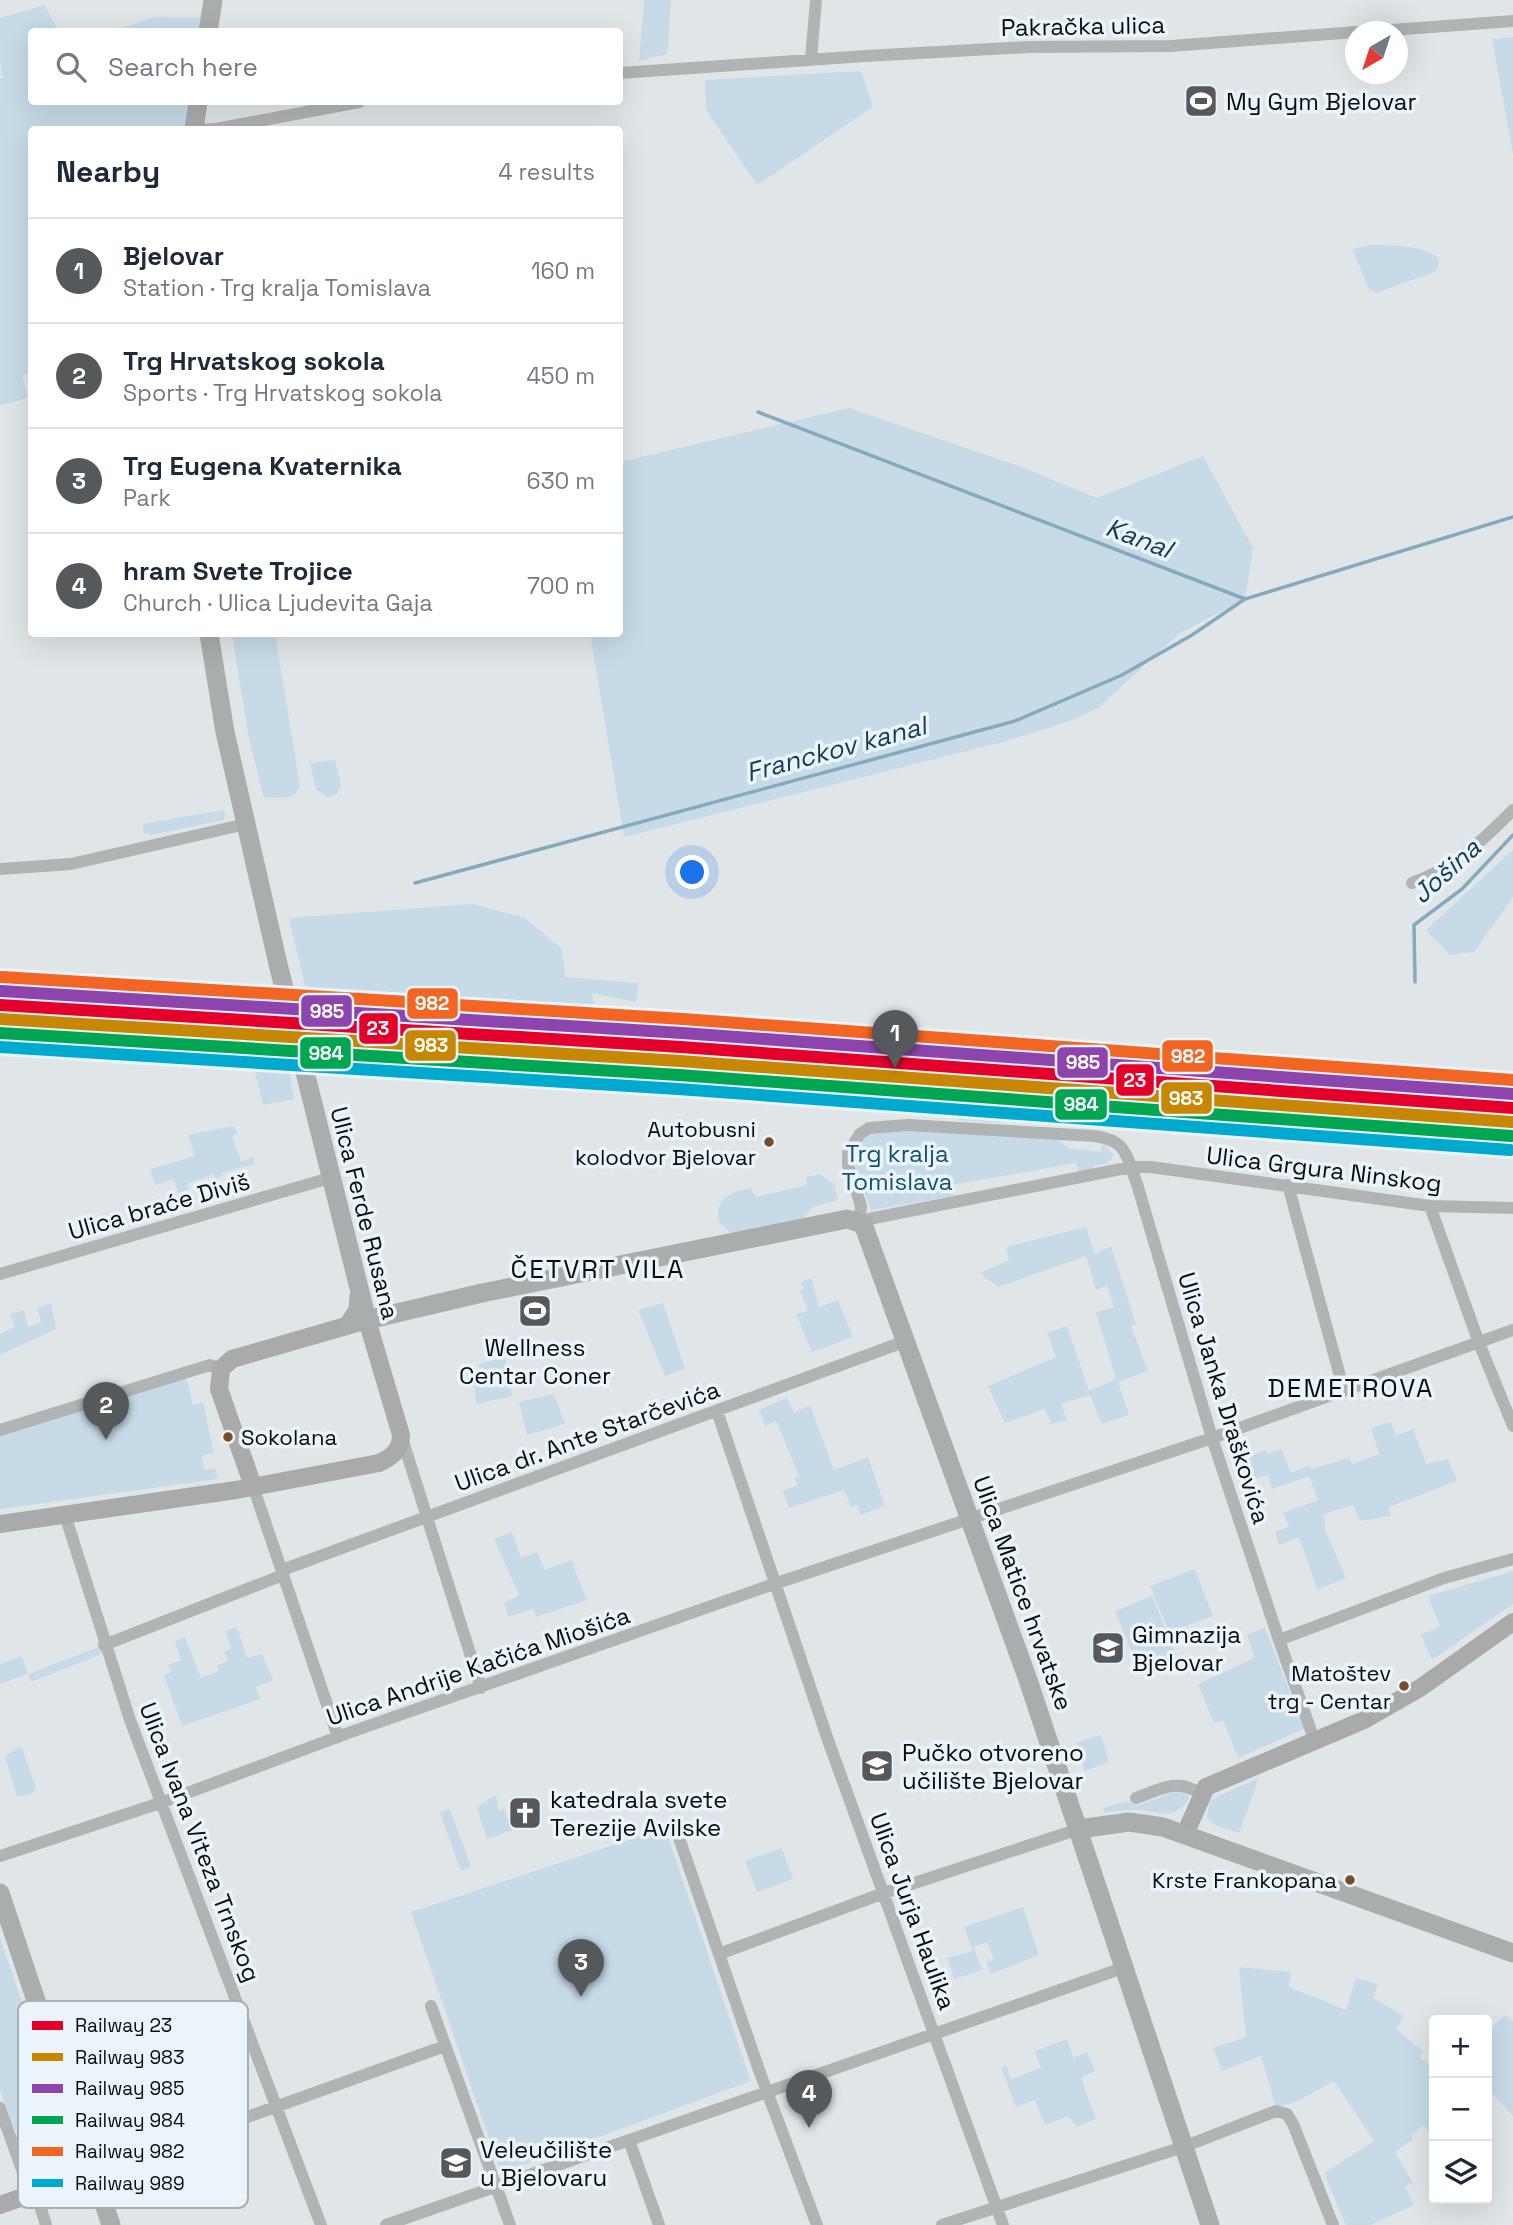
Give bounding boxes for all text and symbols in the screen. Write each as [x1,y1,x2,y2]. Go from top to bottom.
street label: Pakračka ulica [1000,9,1166,43]
north arrow [1345,21,1408,84]
search box [28,28,623,105]
icon: search [52,48,90,86]
text: Search here [108,50,258,84]
sports icon: My Gym Bjelovar [1182,82,1220,120]
place label: My Gym Bjelovar [1226,86,1417,117]
text: Nearby [56,152,160,191]
text: 4 results [498,157,595,187]
text: Bjelovar [123,239,224,273]
text: 1 [74,256,84,286]
text: 160 m [531,256,595,286]
text: Station · Trg kralja Tomislava [123,273,431,303]
text: Trg Hrvatskog sokola [123,344,385,378]
text: 2 [72,361,86,391]
text: 450 m [526,361,595,391]
text: Sports · Trg Hrvatskog sokola [123,378,443,408]
text: Trg Eugena Kvaternika [123,449,402,483]
text: 3 [72,466,86,496]
text: 630 m [527,466,595,496]
text: Park [123,483,171,513]
water label: Kanal [1101,510,1179,567]
text: hram Svete Trojice [123,554,353,588]
text: 4 [72,571,86,601]
text: 700 m [527,571,595,601]
text: Church · Ulica Ljudevita Gaja [123,588,433,618]
water label: Franckov kanal [742,708,932,789]
water label: Jošina [1404,830,1489,911]
your location [675,855,709,889]
line badge: 982 [406,987,459,1020]
text: 982 [415,991,449,1016]
line badge: 985 [300,994,353,1028]
text: 985 [310,999,344,1024]
pin: 1 [872,1010,918,1068]
line badge: 23 [358,1012,399,1045]
text: 23 [367,1016,389,1041]
line badge: 983 [404,1029,457,1062]
text: 983 [414,1033,448,1058]
line badge: 984 [299,1036,352,1070]
line badge: 982 [1161,1039,1214,1073]
text: 984 [308,1041,344,1066]
text: 982 [1171,1044,1205,1069]
line badge: 985 [1056,1046,1109,1079]
text: 985 [1066,1050,1100,1075]
line badge: 23 [1115,1063,1155,1097]
text: 23 [1124,1068,1146,1093]
line badge: 983 [1160,1081,1213,1115]
text: 983 [1169,1086,1203,1111]
line badge: 984 [1054,1088,1108,1121]
text: 984 [1063,1092,1099,1117]
street label: Ulica Ferde Rusana [324,1103,406,1323]
place label: Autobusni kolodvor Bjelovar [575,1115,756,1171]
marker: Autobusni kolodvor Bjelovar [762,1135,776,1149]
park label: Trg kralja Tomislava [841,1138,953,1197]
street label: Ulica Grgura Ninskog [1205,1139,1443,1199]
street label: Ulica braće Diviš [65,1165,253,1247]
district label: ČETVRT VILA [511,1252,685,1286]
street label: Ulica Janka Draškovića [1171,1269,1277,1528]
sports icon: Wellness Centar Coner [516,1292,554,1330]
place label: Wellness Centar Coner [459,1332,611,1391]
district label: DEMETROVA [1268,1371,1434,1405]
street label: Ulica dr. Ante Starčevića [450,1374,724,1498]
pin: 2 [83,1382,129,1440]
place label: Sokolana [241,1423,337,1451]
marker: Sokolana [221,1430,235,1444]
street label: Ulica Matice hrvatske [966,1472,1080,1714]
street label: Ulica Andrije Kačića Miošića [322,1599,634,1733]
place label: Gimnazija Bjelovar [1132,1619,1241,1678]
school or university icon: Gimnazija Bjelovar [1089,1629,1127,1667]
place label: Matoštev trg - Centar [1267,1659,1391,1715]
marker: Matoštev trg - Centar [1397,1679,1411,1693]
street label: Ulica Ivana Viteza Trnskog [132,1698,268,1986]
place label: Pučko otvoreno učilište Bjelovar [902,1737,1084,1796]
school or university icon: Pučko otvoreno učilište Bjelovar [858,1747,896,1785]
place label: katedrala svete Terezije Avilske [550,1784,727,1843]
church icon: katedrala svete Terezije Avilske [506,1794,544,1832]
street label: Ulica Jurja Haulika [863,1808,963,2014]
place label: Krste Frankopana [1152,1866,1337,1894]
marker: Krste Frankopana [1343,1873,1357,1887]
pin: 3 [558,1939,604,1997]
legend [18,2001,248,2208]
text: Railway 23 [75,2013,172,2038]
map controls [1429,2015,1492,2204]
button: + [1429,2015,1492,2078]
text: Railway 983 [75,2045,184,2070]
pin: 4 [786,2070,832,2128]
text: Railway 985 [75,2076,184,2101]
button: − [1429,2078,1492,2141]
text: Railway 984 [75,2108,185,2133]
place label: Veleučilište u Bjelovaru [480,2134,612,2193]
text: Railway 982 [75,2139,184,2164]
button: layers [1429,2141,1492,2204]
school or university icon: Veleučilište u Bjelovaru [437,2144,475,2182]
text: Railway 989 [75,2171,185,2196]

